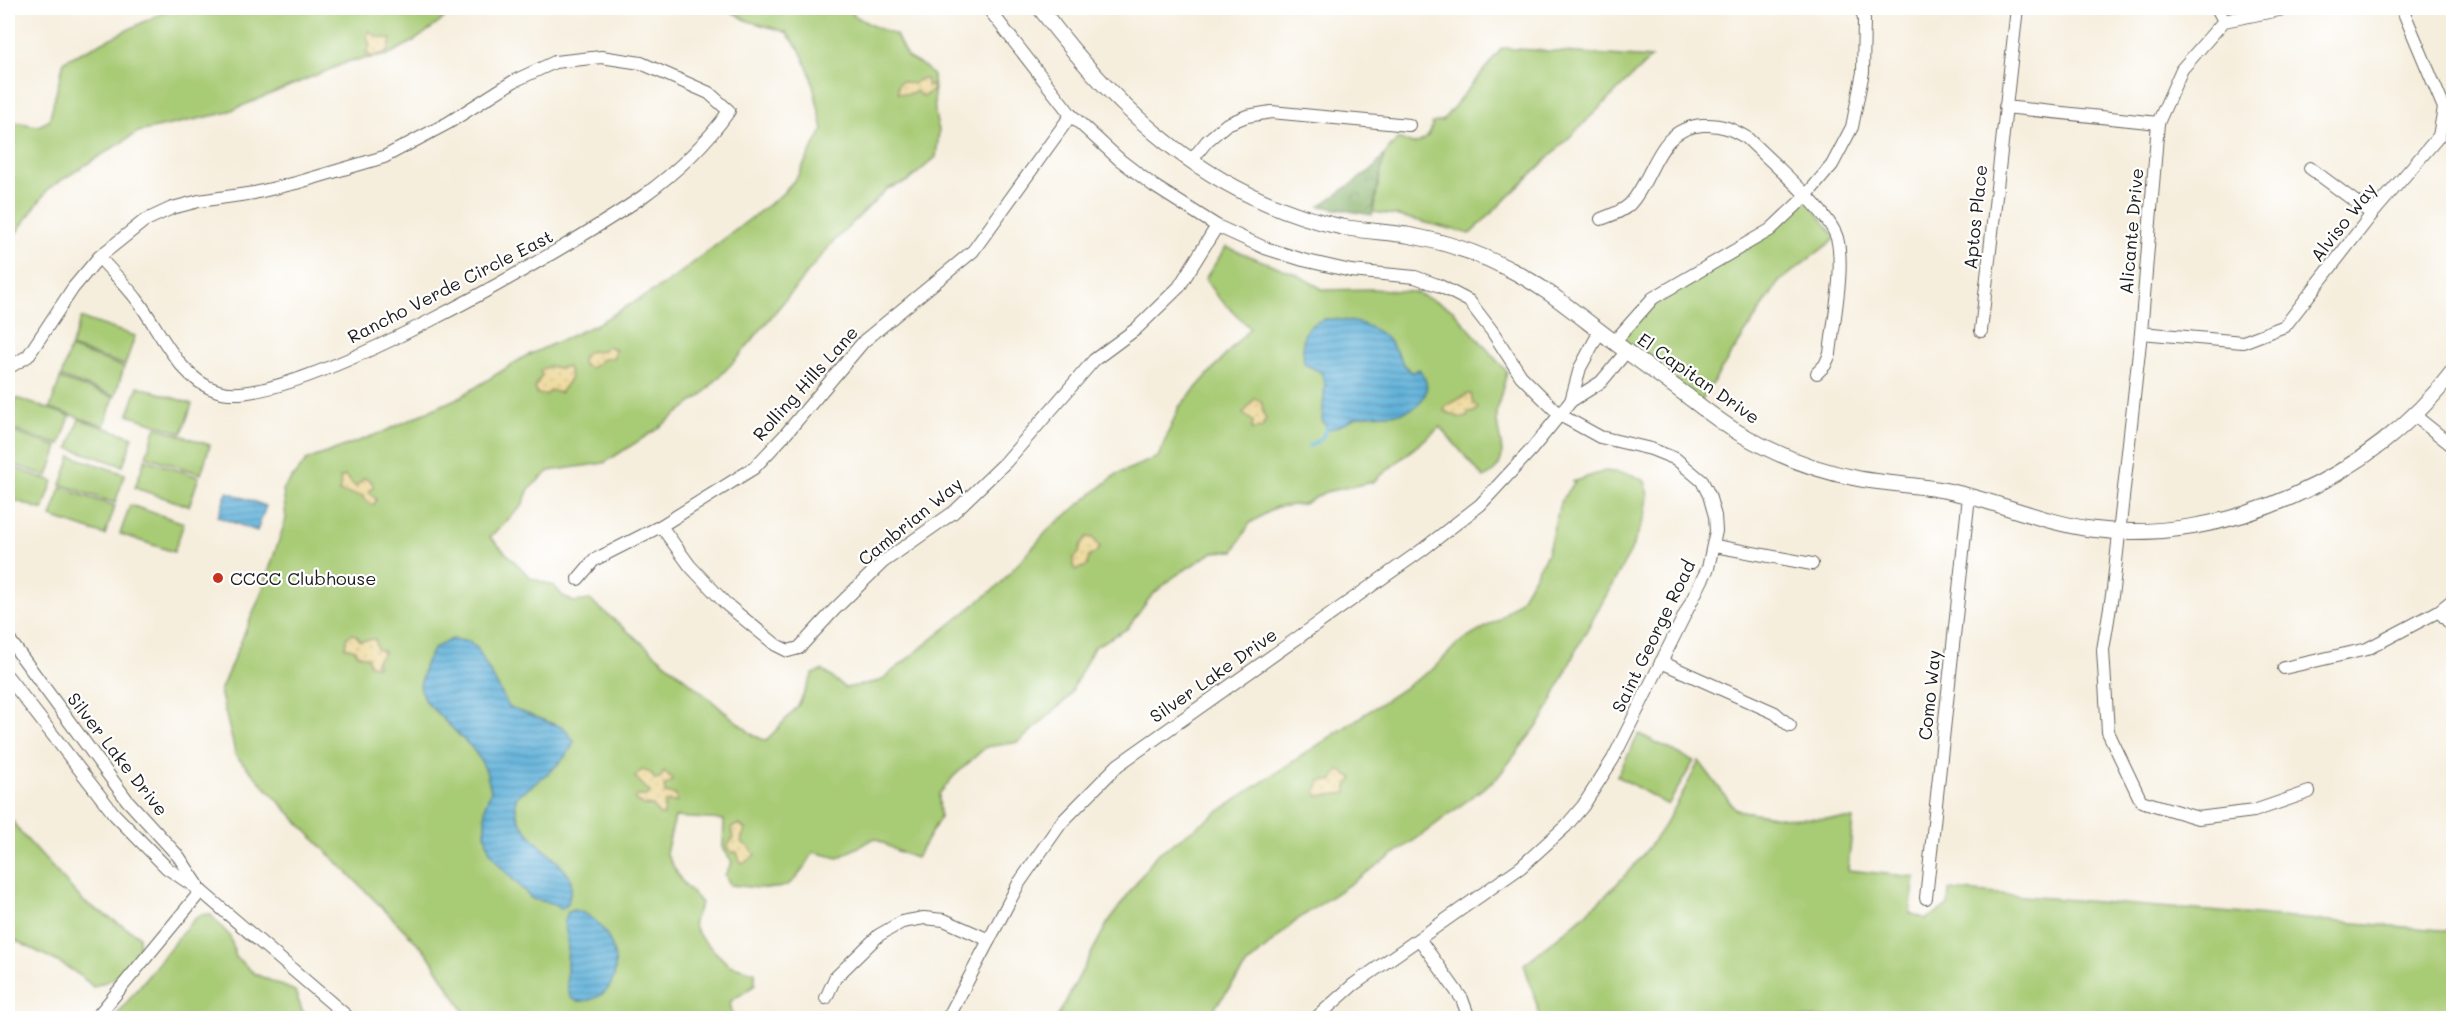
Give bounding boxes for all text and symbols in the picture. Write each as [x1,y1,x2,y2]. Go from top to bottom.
street label: Aptos Place [1958,163,1992,271]
street label: Alicante Drive [2114,167,2148,295]
street label: Alviso Way [2305,178,2381,266]
street label: Rancho Verde Circle East [343,224,557,348]
street label: Rolling Hills Lane [747,320,863,446]
street label: El Capitan Drive [1633,327,1765,429]
street label: Cambrian Way [853,471,967,571]
street label: Saint George Road [1606,556,1700,716]
place label: CCCC Clubhouse [230,566,376,590]
marker: CCCC Clubhouse [211,571,225,585]
street label: Silver Lake Drive [1145,622,1281,728]
street label: Como Way [1912,649,1946,741]
street label: Silver Lake Drive [62,687,174,821]

